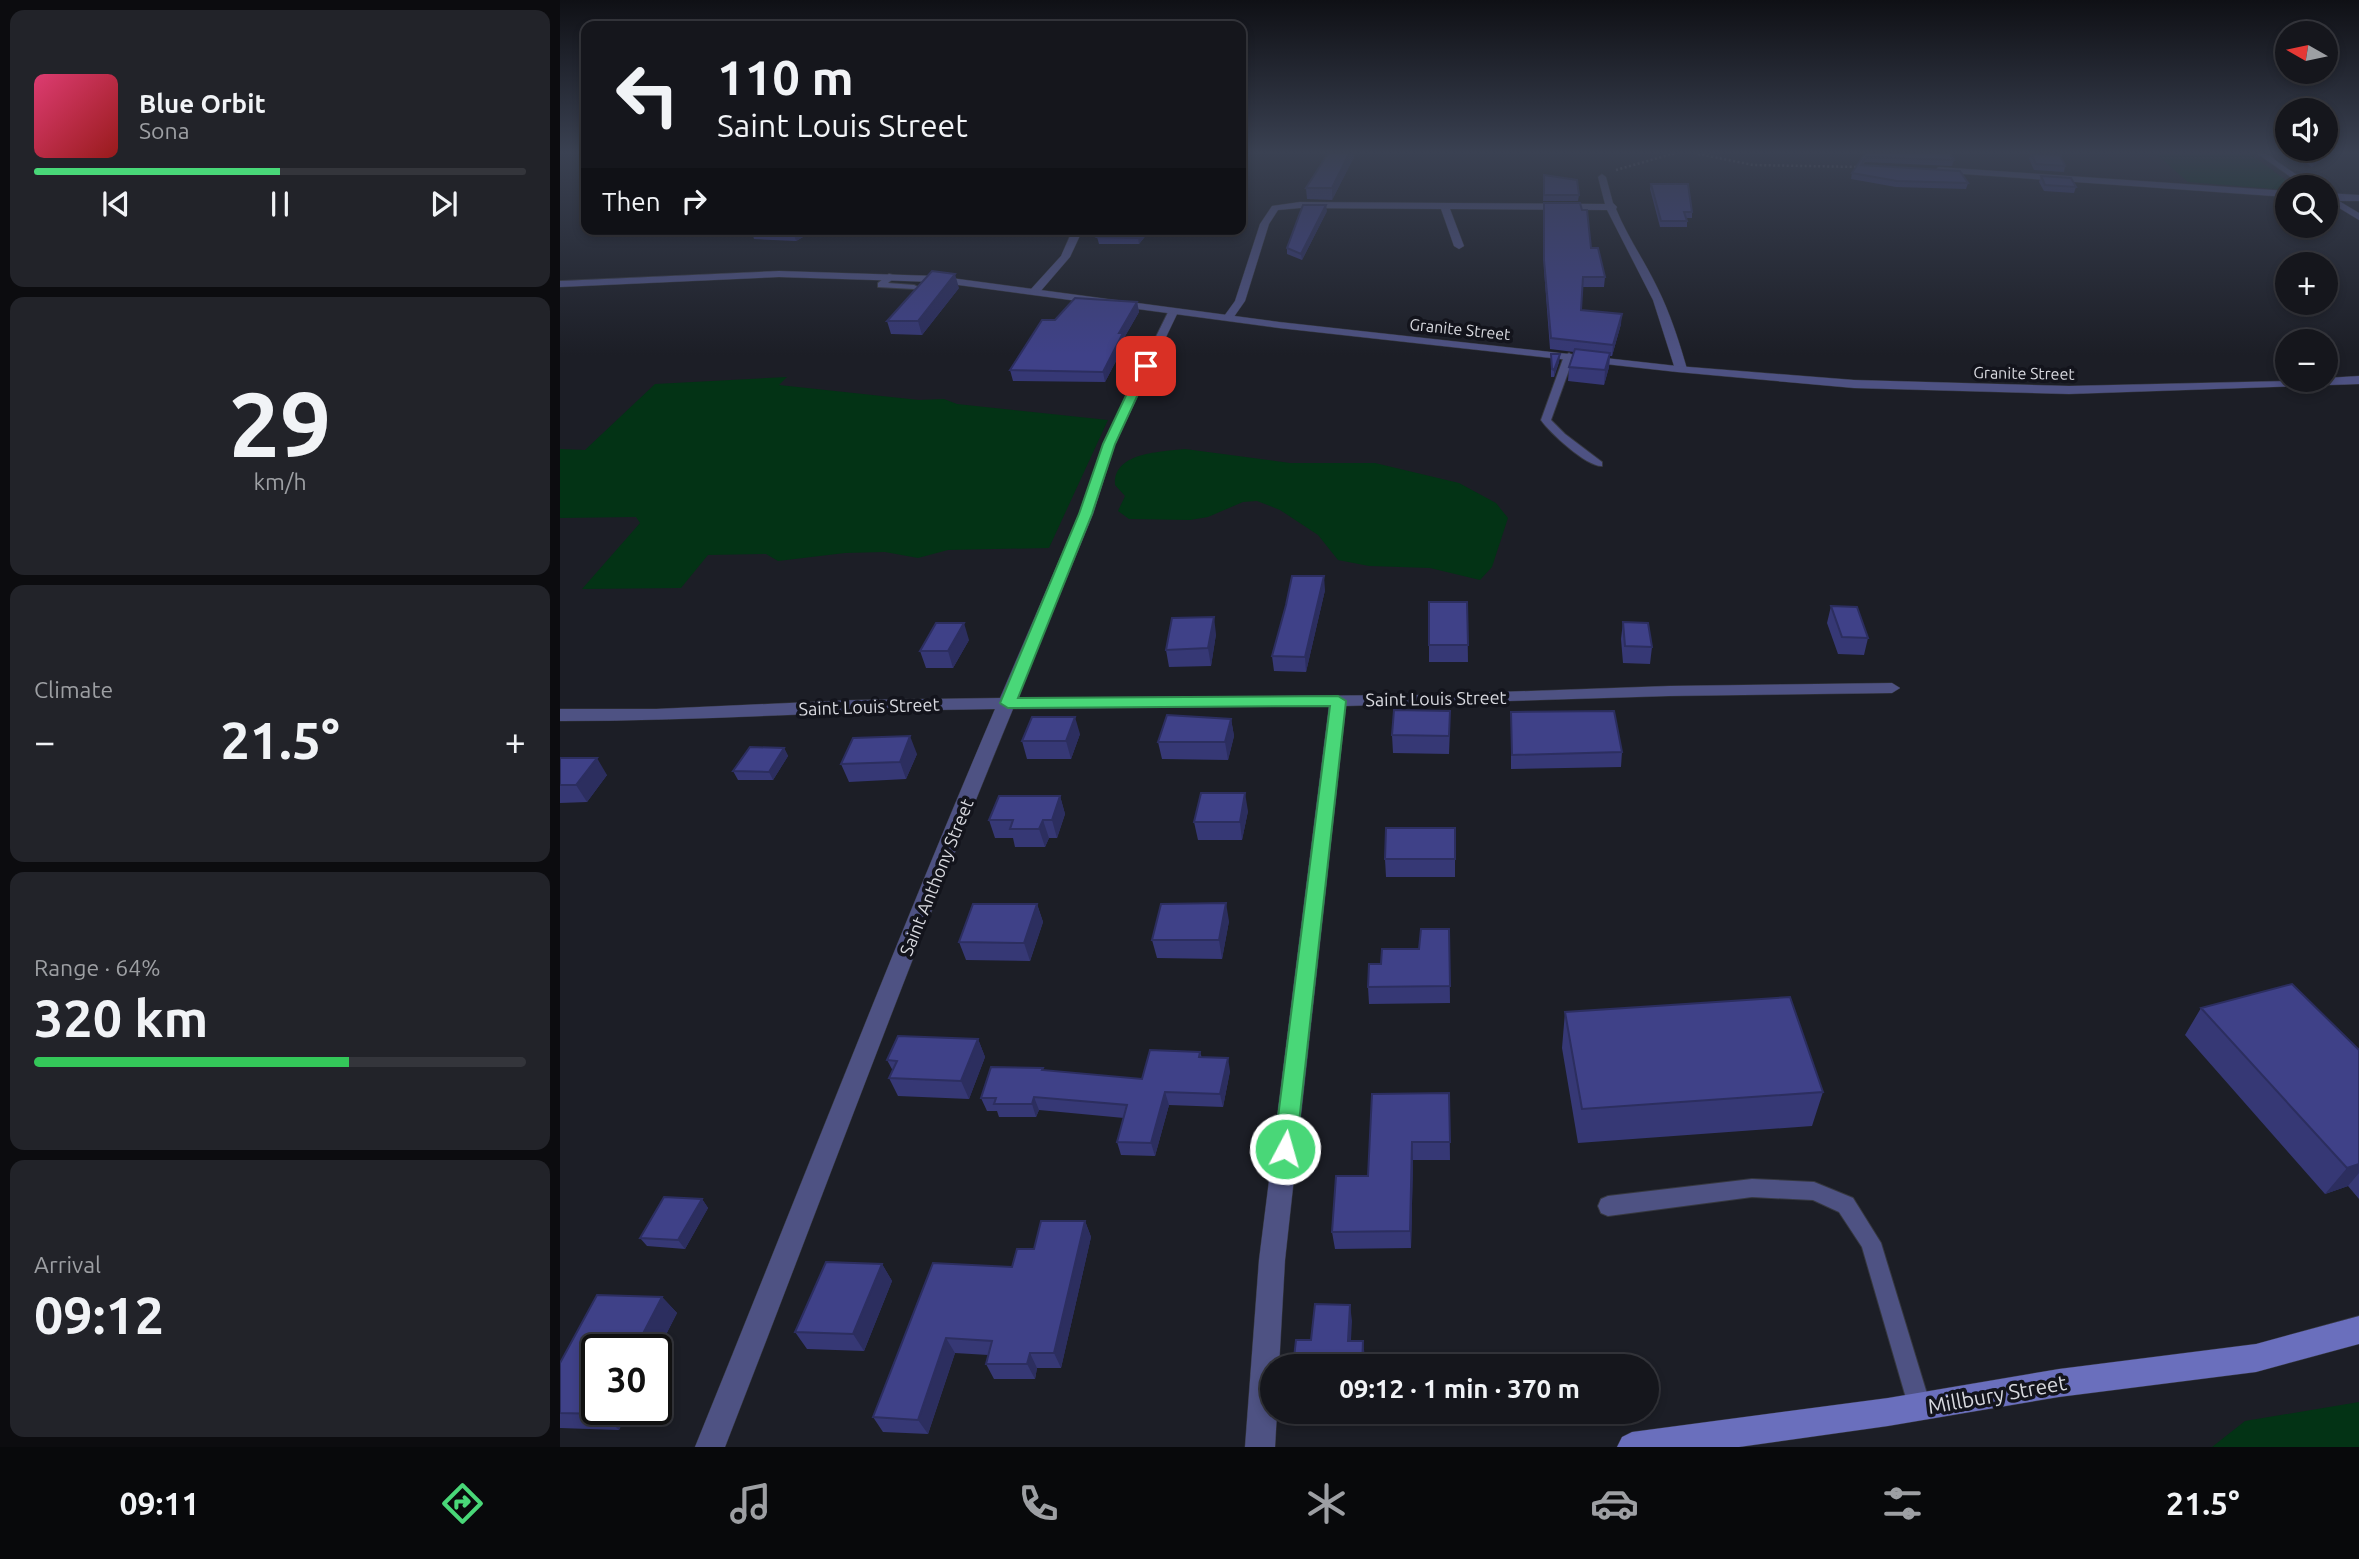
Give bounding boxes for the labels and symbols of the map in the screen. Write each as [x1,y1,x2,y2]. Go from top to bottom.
north arrow [2275,21,2338,84]
street label: Granite Street [1409,315,1512,343]
pin [1116,336,1176,396]
street label: Granite Street [1973,363,2076,383]
street label: Saint Louis Street [1365,687,1507,709]
street label: Saint Louis Street [798,694,940,718]
street label: Saint Anthony Street [895,796,977,958]
position arrow [1248,1112,1322,1186]
speed limit sign: 30 [581,1334,672,1425]
street label: Millbury Street [1926,1370,2068,1418]

